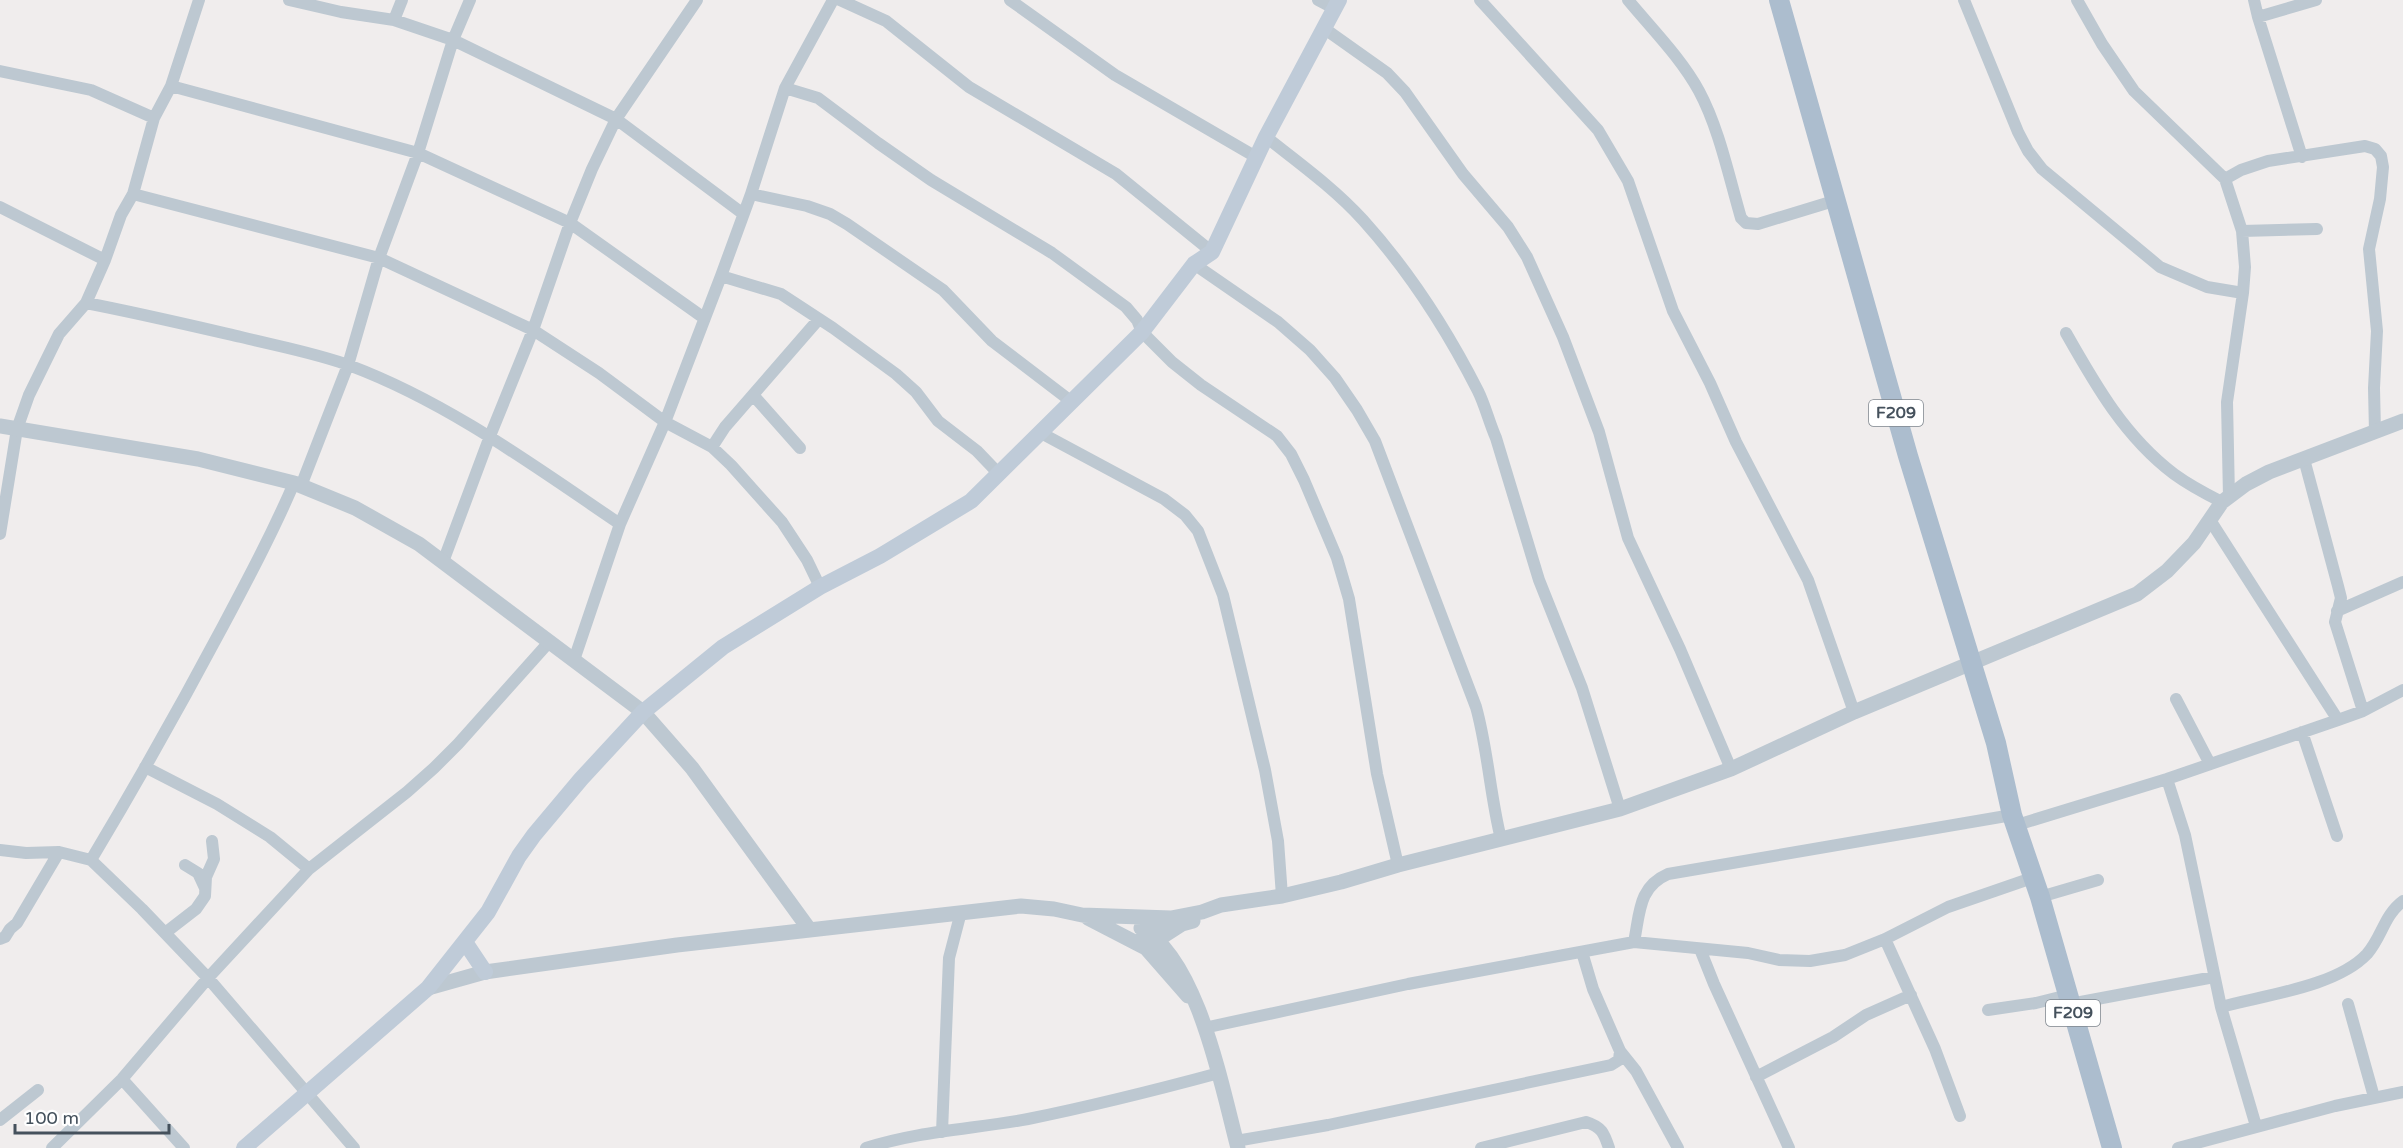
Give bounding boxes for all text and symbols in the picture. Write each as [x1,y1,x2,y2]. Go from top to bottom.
road number: F209 [1869,400,1923,426]
road number: F209 [2046,1000,2100,1026]
scale bar [15,1097,170,1135]
text: 100 m [24,1107,79,1129]

